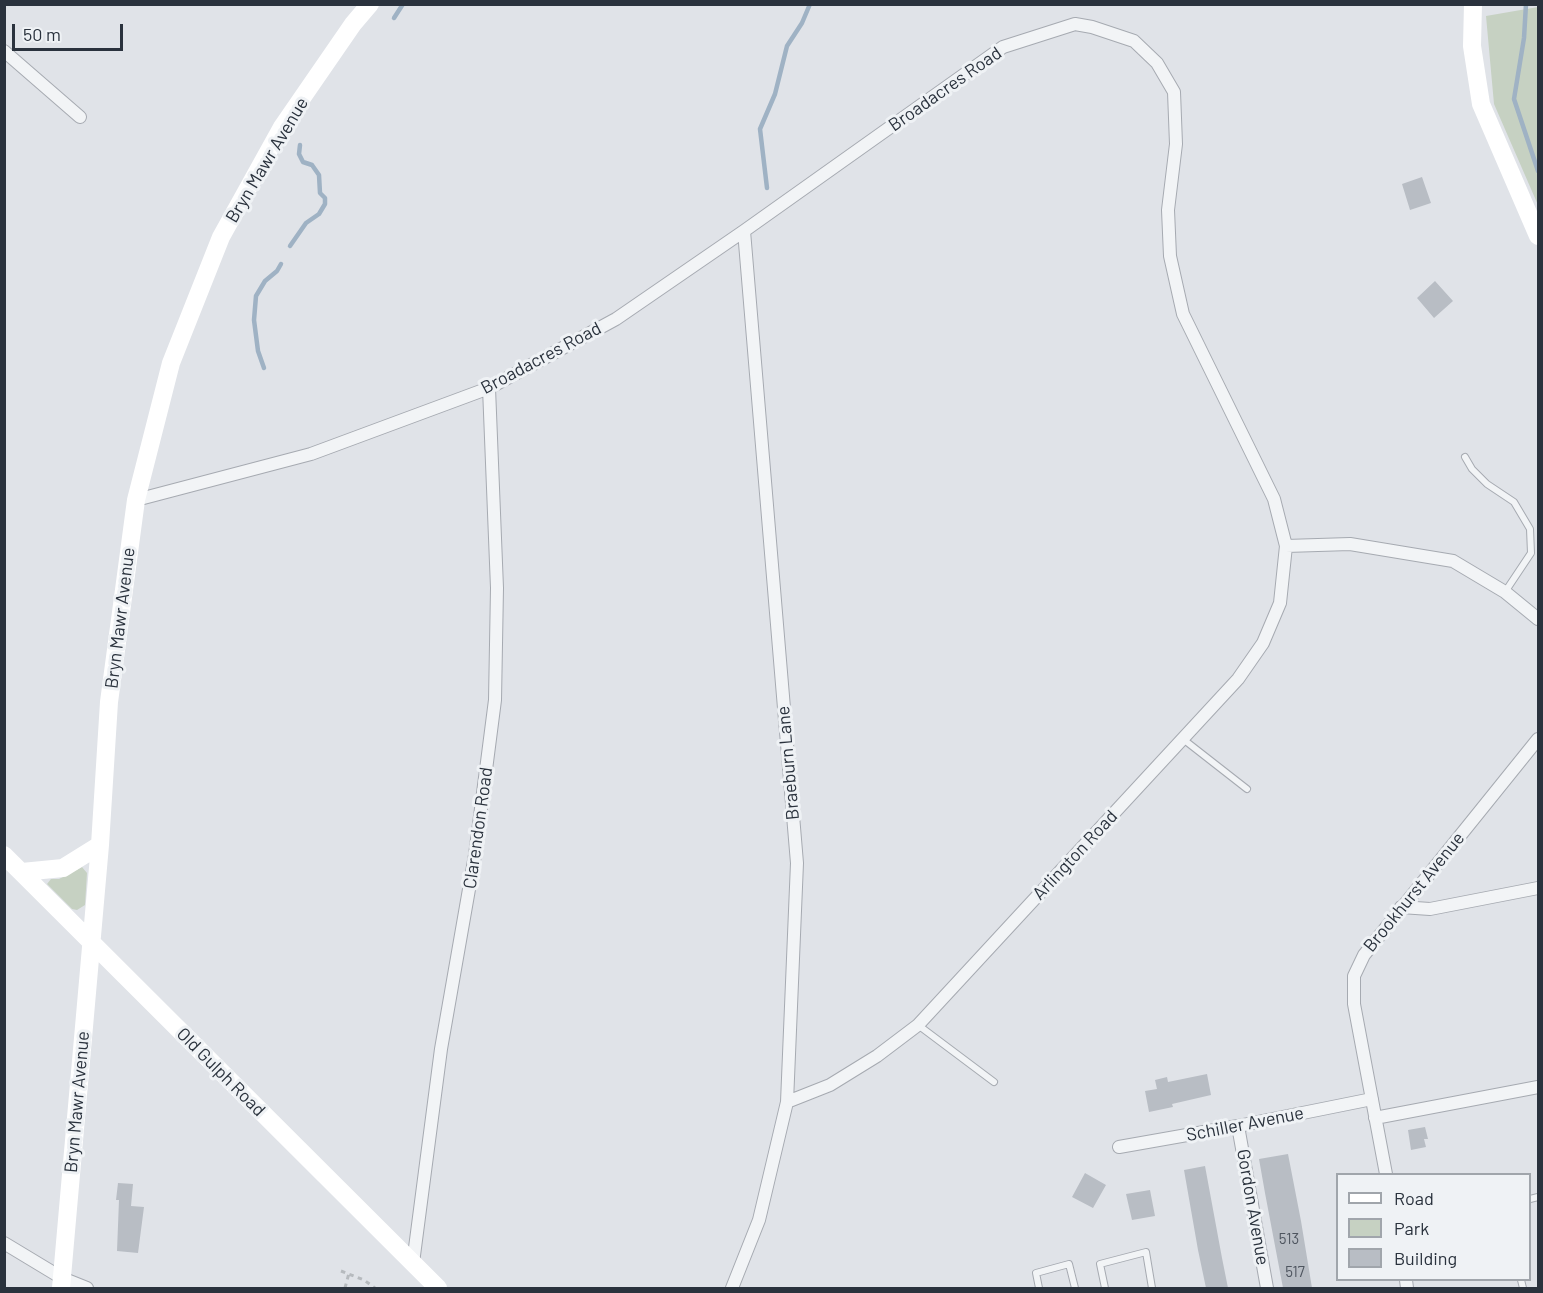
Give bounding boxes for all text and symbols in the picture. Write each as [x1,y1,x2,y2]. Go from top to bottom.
scale bar [15,12,126,50]
text: 50 m [23,23,61,45]
street label: Broadacres Road [884,42,1006,136]
street label: Bryn Mawr Avenue [221,93,313,227]
street label: Broadacres Road [477,317,605,399]
street label: Bryn Mawr Avenue [101,546,139,690]
street label: Braeburn Lane [772,705,804,821]
street label: Clarendon Road [459,766,497,890]
street label: Arlington Road [1028,806,1122,904]
street label: Brookhurst Avenue [1359,828,1469,956]
street label: Old Gulph Road [172,1023,270,1121]
street label: Bryn Mawr Avenue [60,1030,94,1174]
street label: Schiller Avenue [1184,1102,1306,1146]
street label: Gordon Avenue [1232,1147,1274,1267]
legend [1336,1173,1531,1281]
text: Road [1394,1187,1434,1209]
text: Park [1394,1217,1429,1239]
house number: 513 [1279,1230,1299,1248]
text: Building [1394,1247,1457,1269]
house number: 517 [1285,1263,1305,1281]

